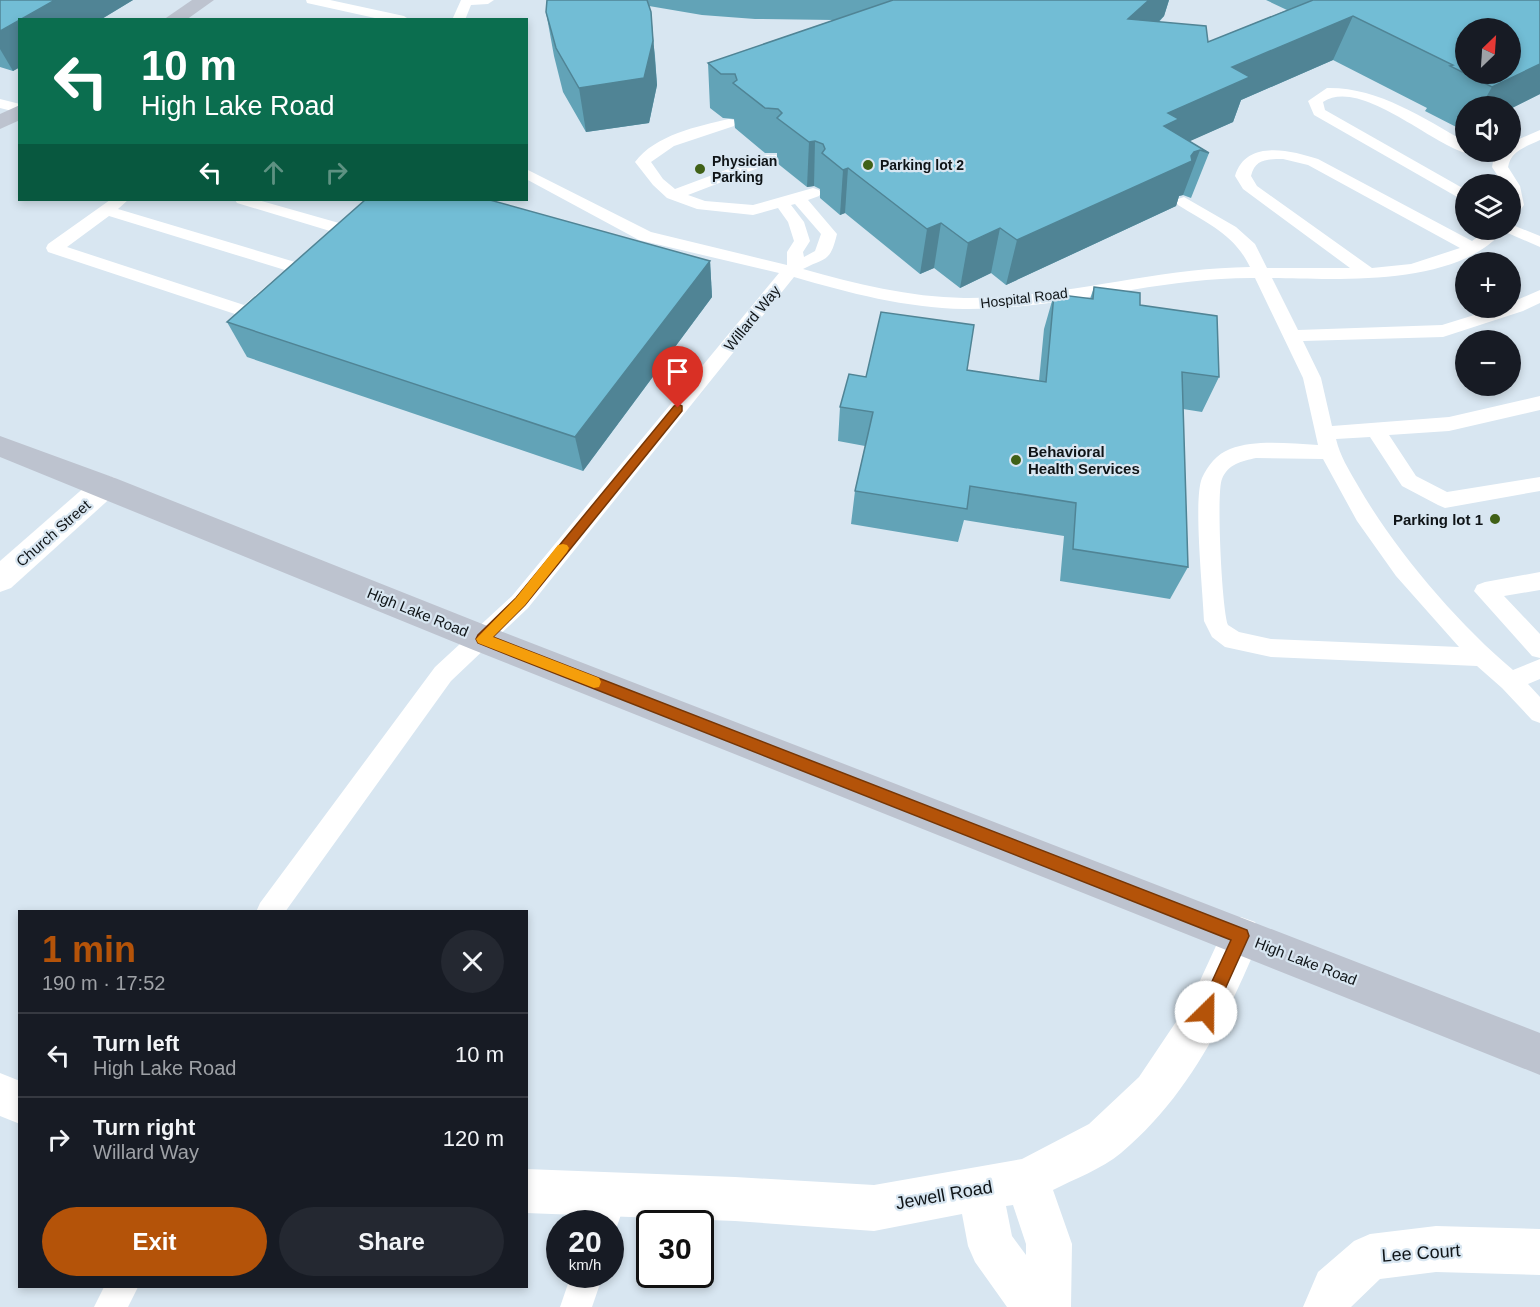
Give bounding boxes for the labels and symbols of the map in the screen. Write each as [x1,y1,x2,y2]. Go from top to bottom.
north arrow [1455,18,1521,84]
place label: Physician Parking [712,153,777,185]
place label: Parking lot 2 [880,157,964,173]
marker: Parking lot 2 [861,158,875,172]
marker: Physician Parking [693,162,707,176]
street label: Willard Way [720,281,784,354]
street label: Hospital Road [979,285,1069,311]
pin [652,346,703,408]
place label: Behavioral Health Services [1028,443,1140,477]
marker: Behavioral Health Services [1009,453,1023,467]
street label: Church Street [13,496,94,570]
place label: Parking lot 1 [1393,511,1483,528]
marker: Parking lot 1 [1488,512,1502,526]
street label: High Lake Road [365,584,471,640]
street label: High Lake Road [1253,934,1359,988]
position arrow [1174,980,1238,1044]
street label: Jewell Road [894,1177,994,1213]
speed limit sign: 30 [636,1210,714,1288]
street label: Lee Court [1381,1240,1461,1266]

